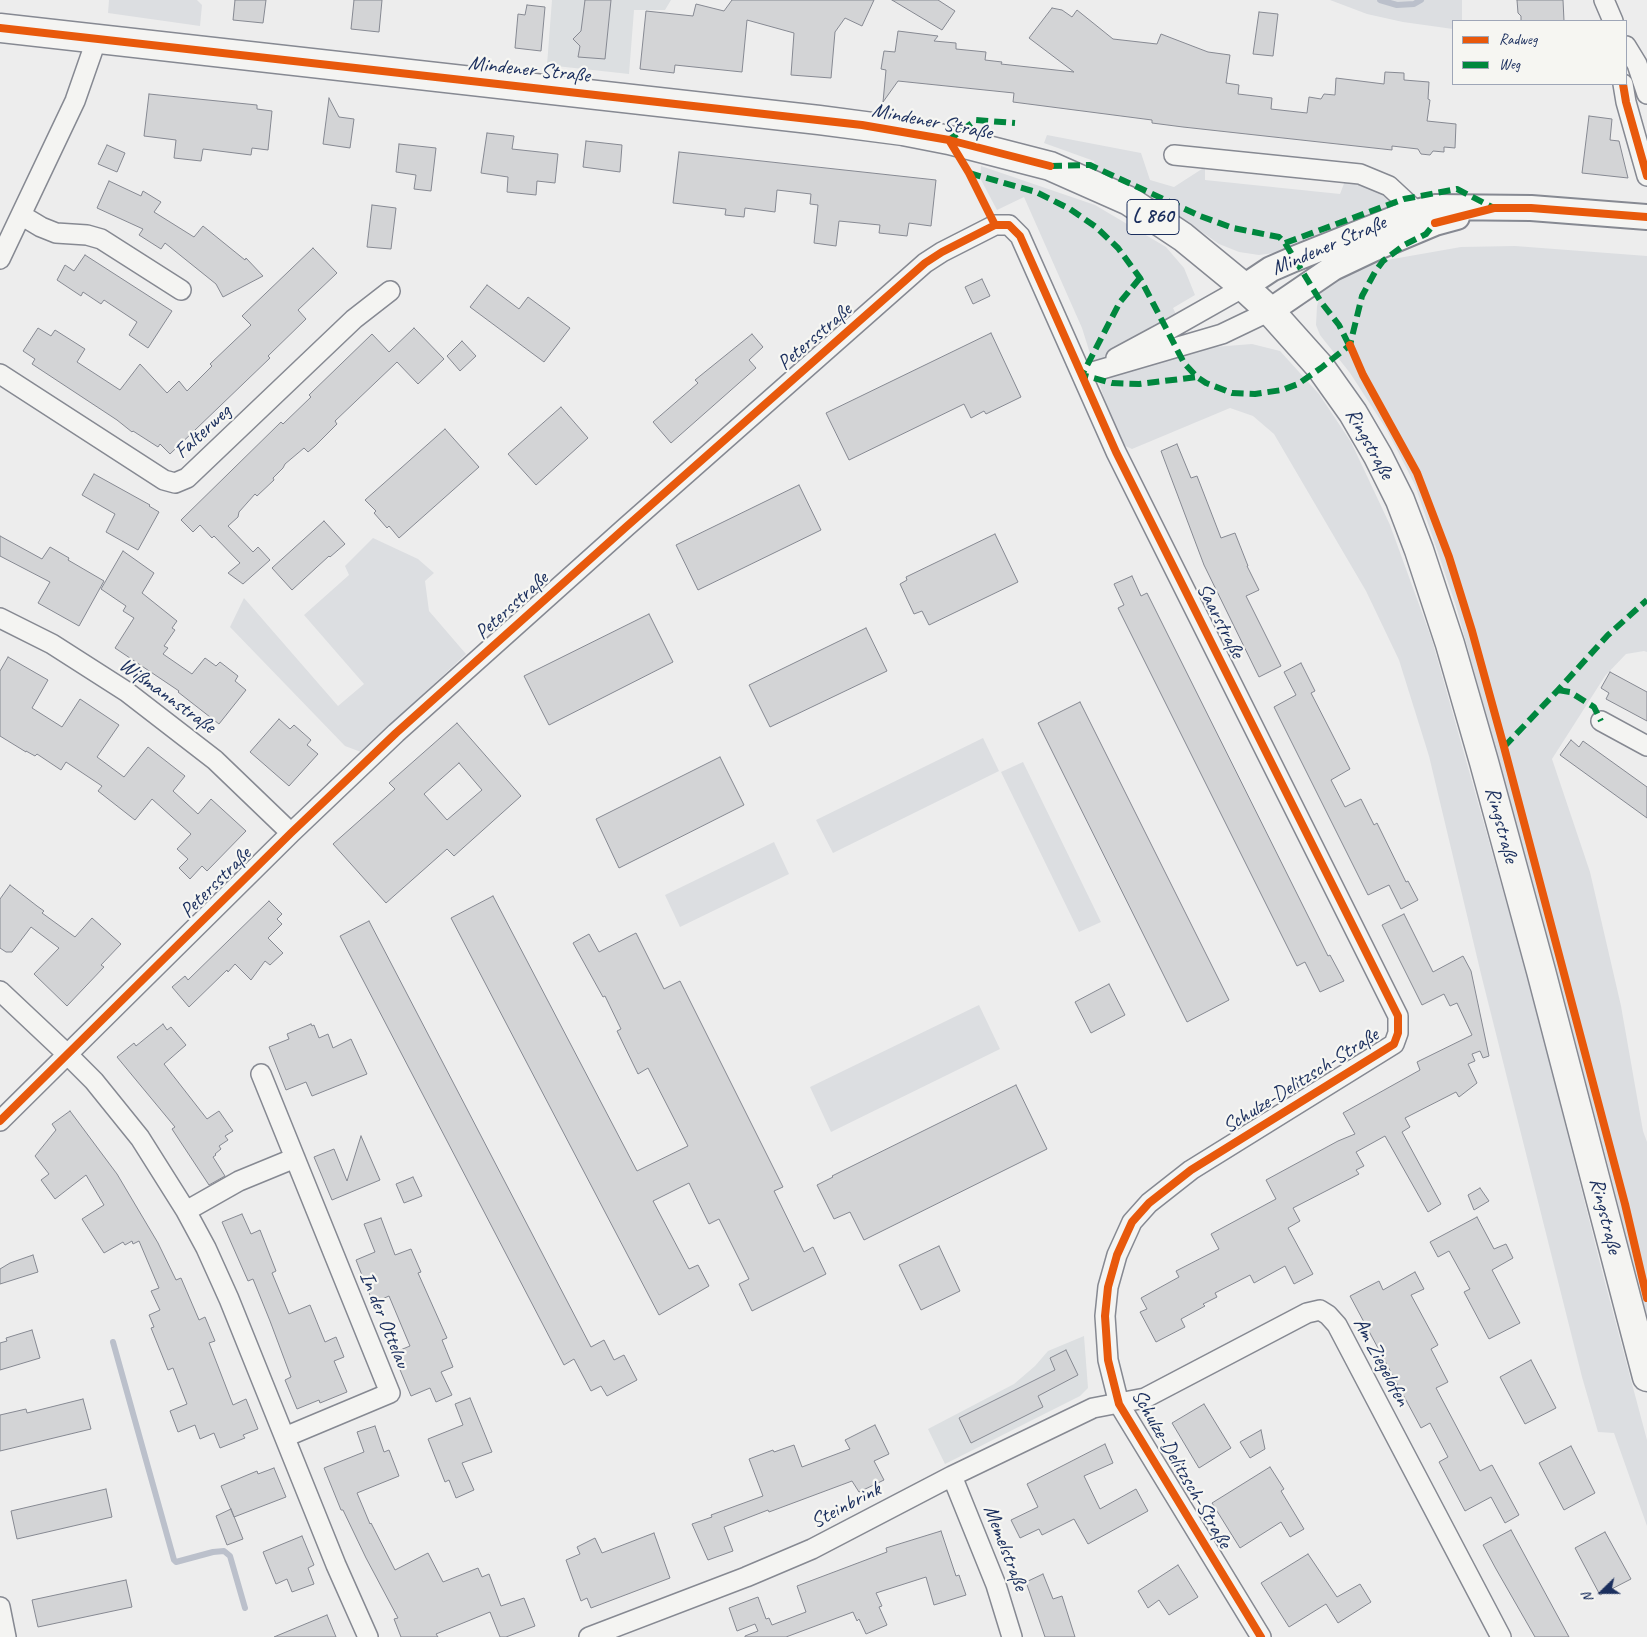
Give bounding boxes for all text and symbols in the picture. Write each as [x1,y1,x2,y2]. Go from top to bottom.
legend [1452,20,1627,85]
text: Radweg [1499,30,1537,49]
street label: Mindener Straße [467,51,591,89]
text: Weg [1499,55,1520,74]
street label: Mindener Straße [870,98,994,146]
road number: L 860 [1127,200,1179,234]
street label: Mindener Straße [1268,211,1390,281]
street label: Petersstraße [773,298,857,376]
street label: Falterweg [170,400,236,464]
street label: Ringstraße [1339,404,1399,484]
street label: Petersstraße [470,566,554,646]
street label: Saarstraße [1190,579,1250,663]
street label: Wißmannstraße [114,653,220,739]
street label: Ringstraße [1479,784,1523,866]
street label: Petersstraße [175,842,257,924]
street label: Schulze-Delitzsch-Straße [1218,1023,1384,1139]
street label: Ringstraße [1583,1175,1627,1257]
street label: In der Ottelau [353,1268,415,1372]
street label: Am Ziegelofen [1347,1313,1415,1411]
street label: Schulze-Delitzsch-Straße [1125,1385,1237,1553]
street label: Steinbrink [807,1477,885,1535]
street label: Memelstraße [977,1502,1033,1594]
north arrow [1577,1567,1627,1617]
text: N [1578,1591,1597,1605]

